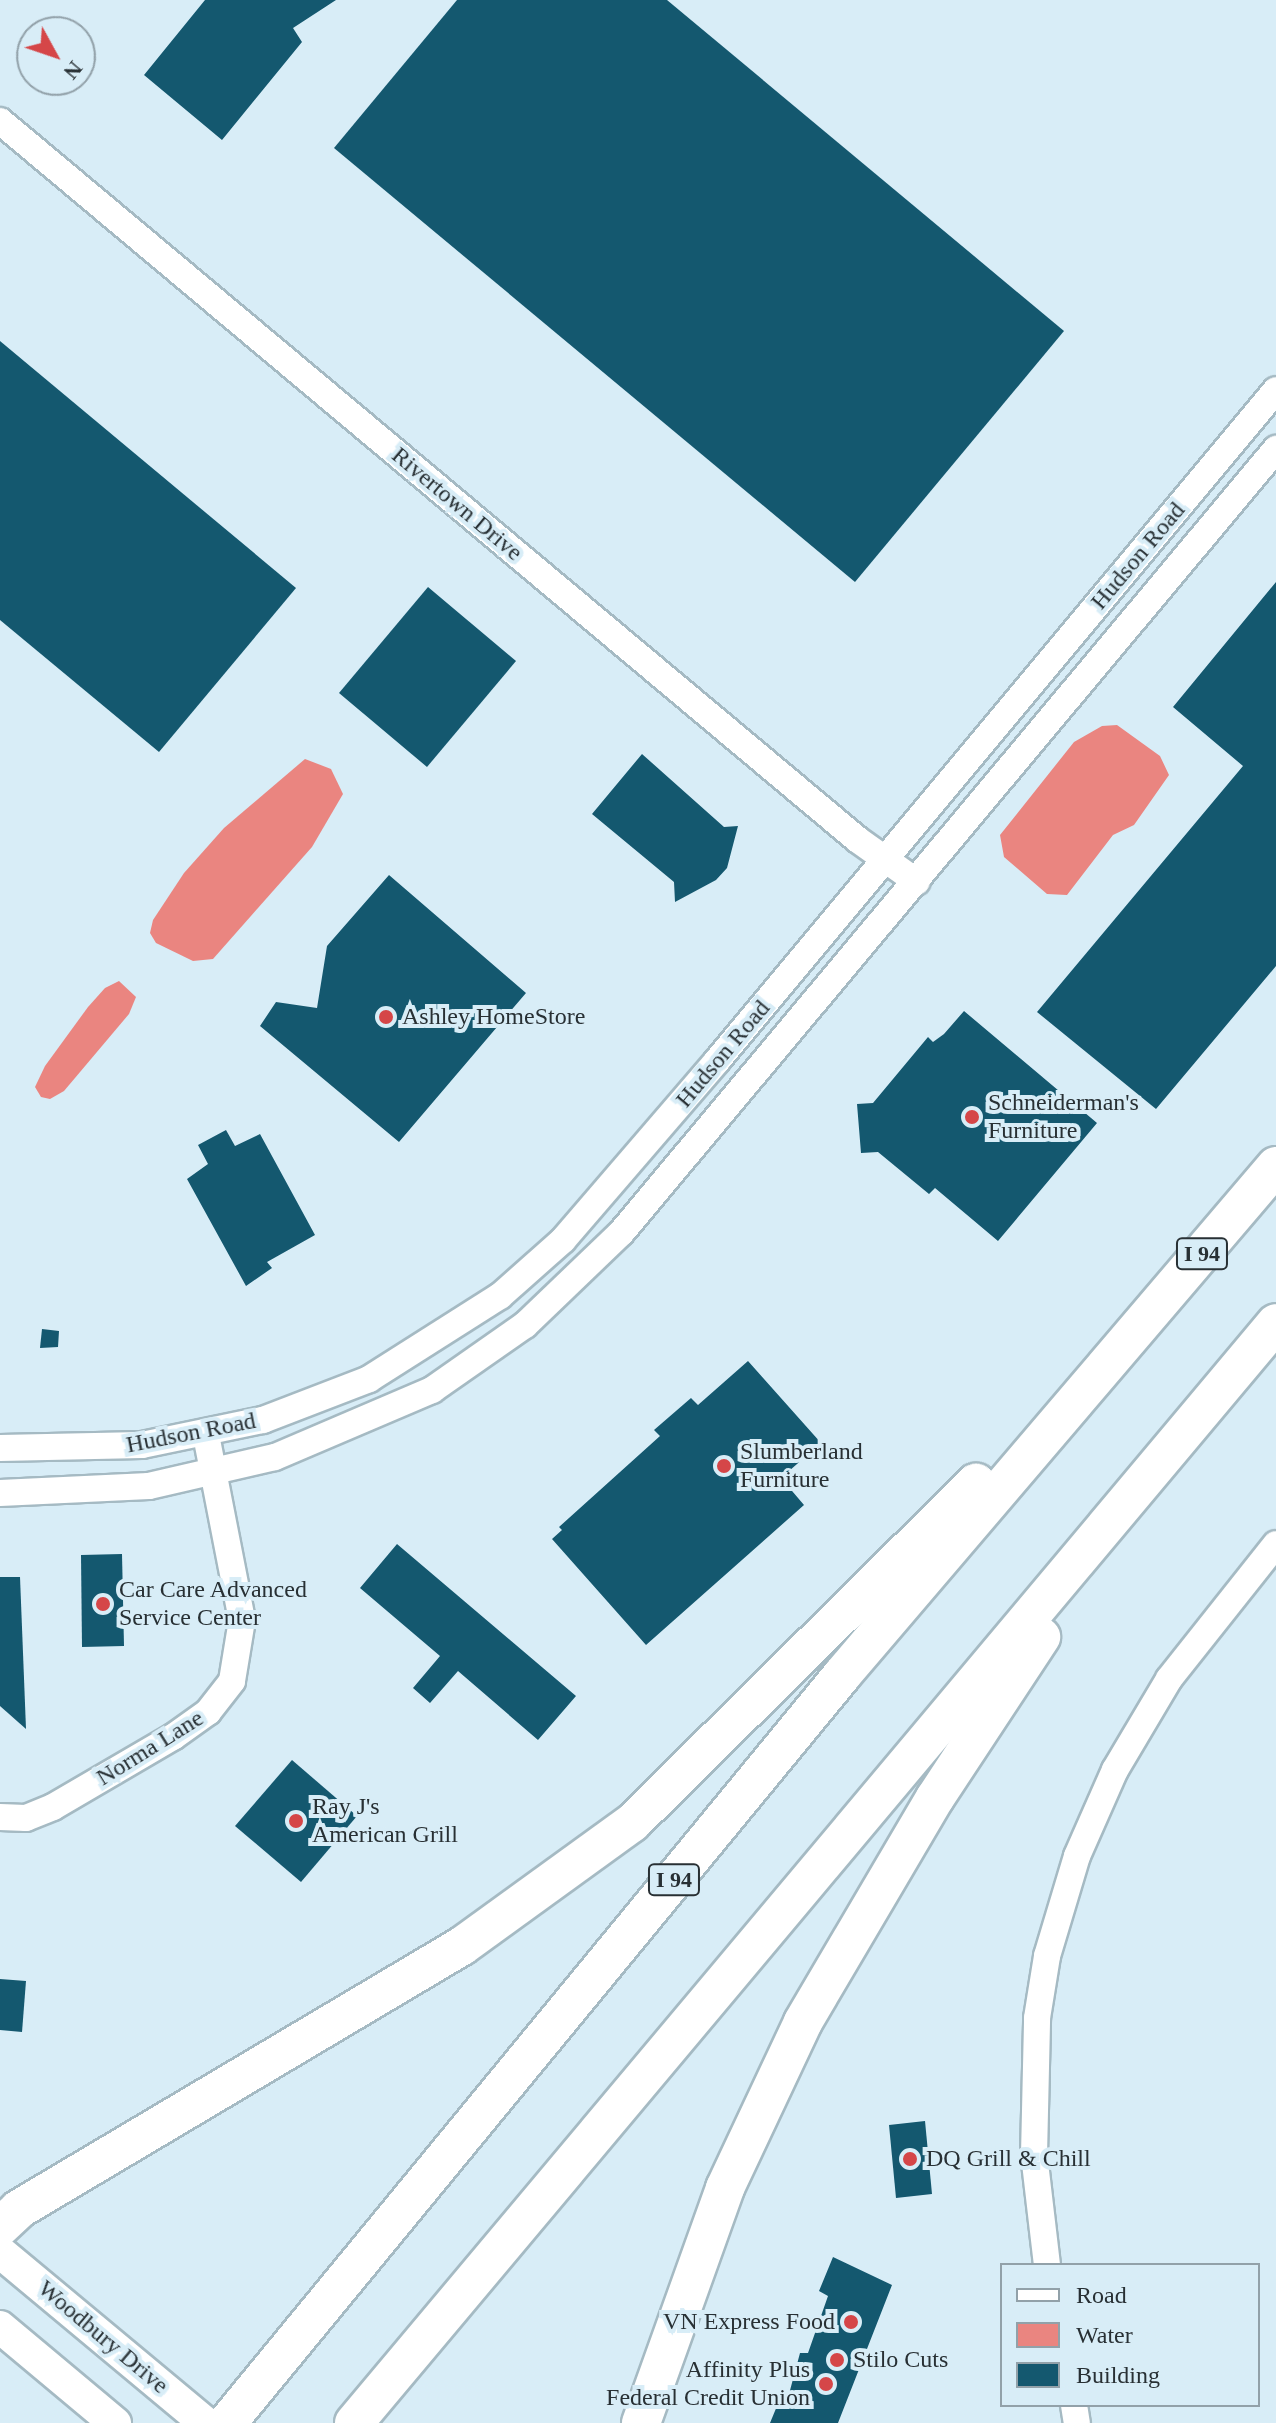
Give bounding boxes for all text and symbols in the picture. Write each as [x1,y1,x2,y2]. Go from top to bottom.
north arrow [16,16,96,96]
text: N [59,56,88,85]
street label: Rivertown Drive [386,441,528,567]
street label: Hudson Road [1085,496,1191,616]
street label: Hudson Road [670,994,776,1114]
place label: Ashley HomeStore [402,1003,585,1031]
marker: Ashley HomeStore [377,1008,395,1026]
place label: Schneiderman's Furniture [988,1089,1139,1145]
marker: Schneiderman's Furniture [963,1108,981,1126]
road number: I 94 [1174,1236,1230,1272]
street label: Hudson Road [124,1406,258,1460]
place label: Slumberland Furniture [740,1438,863,1494]
marker: Slumberland Furniture [715,1457,733,1475]
place label: Car Care Advanced Service Center [119,1576,308,1632]
marker: Car Care Advanced Service Center [94,1595,112,1613]
street label: Norma Lane [91,1704,209,1792]
place label: Ray J's American Grill [312,1793,458,1849]
marker: Ray J's American Grill [287,1812,305,1830]
road number: I 94 [646,1862,702,1898]
place label: DQ Grill & Chill [926,2145,1091,2173]
marker: DQ Grill & Chill [901,2150,919,2168]
legend [1000,2263,1260,2407]
street label: Woodbury Drive [32,2274,174,2400]
text: Road [1076,2282,1127,2308]
place label: VN Express Food [663,2308,835,2336]
marker: VN Express Food [842,2313,860,2331]
text: Water [1076,2322,1133,2348]
place label: Stilo Cuts [853,2346,948,2374]
marker: Stilo Cuts [828,2351,846,2369]
place label: Affinity Plus Federal Credit Union [606,2356,810,2412]
text: Building [1076,2362,1160,2388]
marker: Affinity Plus Federal Credit Union [817,2375,835,2393]

